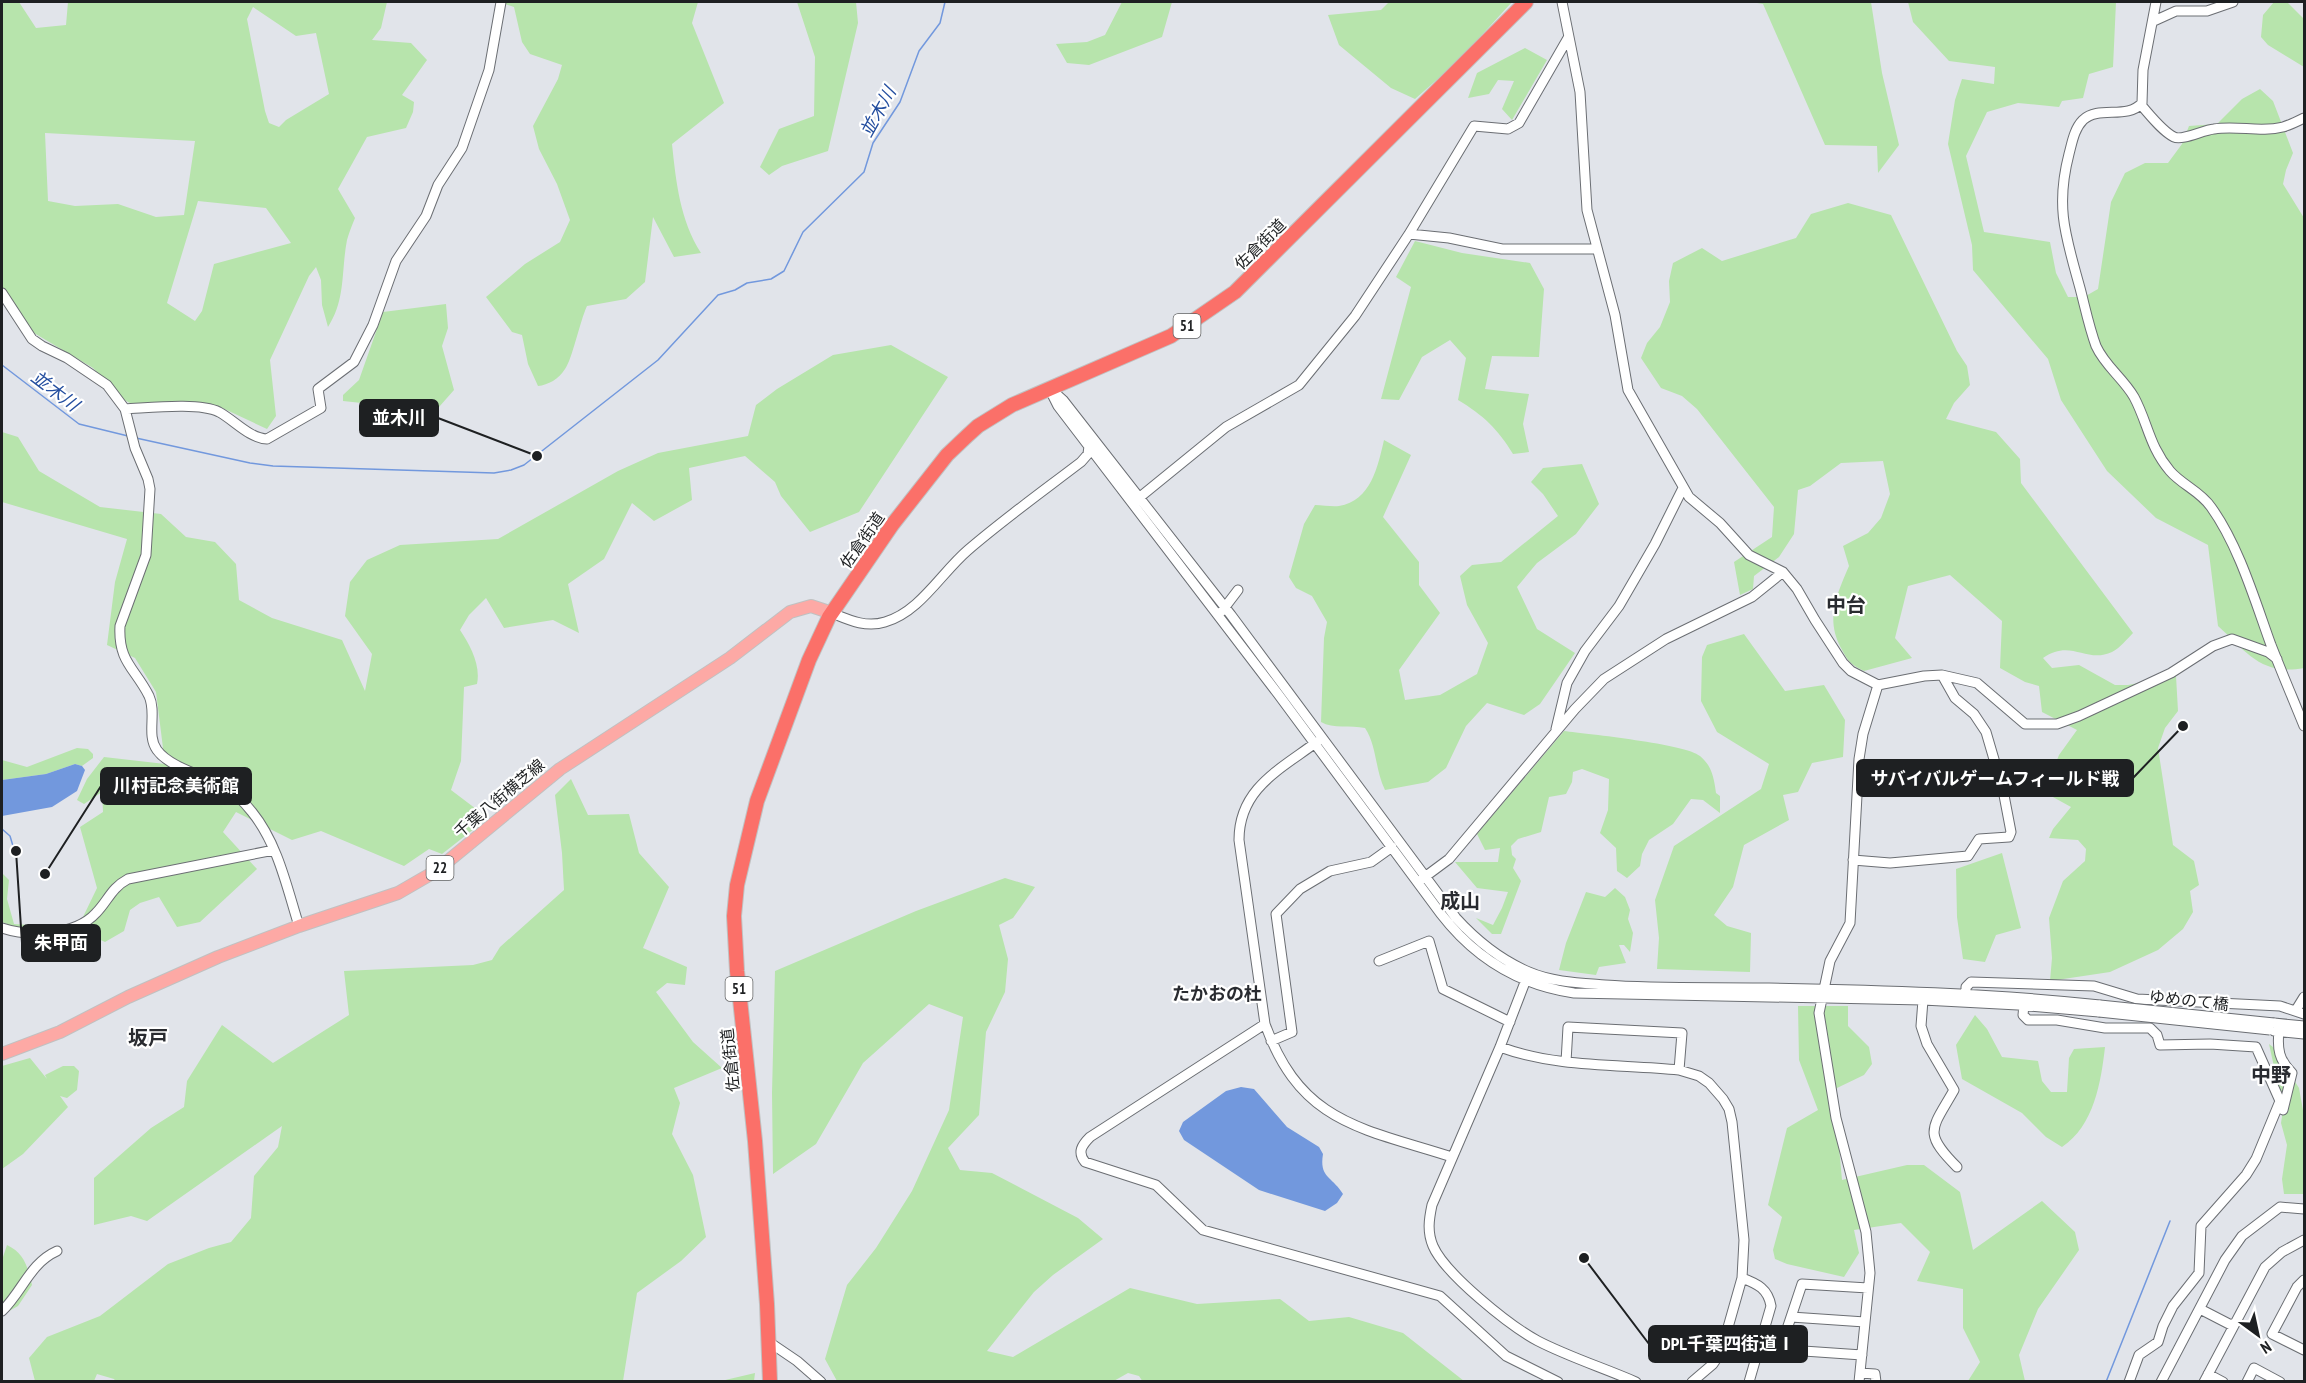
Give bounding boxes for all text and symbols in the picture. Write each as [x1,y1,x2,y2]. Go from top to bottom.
water label: 並木川 [854,81,902,141]
street label: 佐倉街道 [1230,214,1290,274]
road number: 51 [1174,314,1200,338]
water label: 並木川 [27,365,85,417]
callout: 並木川 [360,400,438,436]
text: 並木川 [372,406,426,429]
street label: 佐倉街道 [835,508,889,572]
district label: 中台 [1826,592,1866,618]
street label: 千葉八街横芝線 [450,754,548,842]
callout: サバイバルゲームフィールド戦 [1857,760,2133,796]
text: サバイバルゲームフィールド戦 [1871,767,2119,790]
callout: 川村記念美術館 [101,768,251,804]
text: 川村記念美術館 [113,774,239,797]
road number: 22 [426,856,454,880]
district label: 成山 [1440,888,1480,914]
callout: 朱甲面 [22,925,100,961]
text: 朱甲面 [34,931,88,954]
road number: 51 [726,977,752,1001]
district label: たかおの杜 [1172,982,1262,1005]
street label: ゆめのて橋 [2148,986,2230,1014]
district label: 坂戸 [128,1025,168,1051]
street label: 佐倉街道 [717,1027,743,1093]
district label: 中野 [2251,1062,2291,1088]
north arrow [2228,1305,2288,1365]
callout: DPL千葉四街道Ⅰ [1649,1326,1807,1362]
text: DPL千葉四街道Ⅰ [1661,1332,1795,1355]
text: N [2257,1337,2275,1358]

